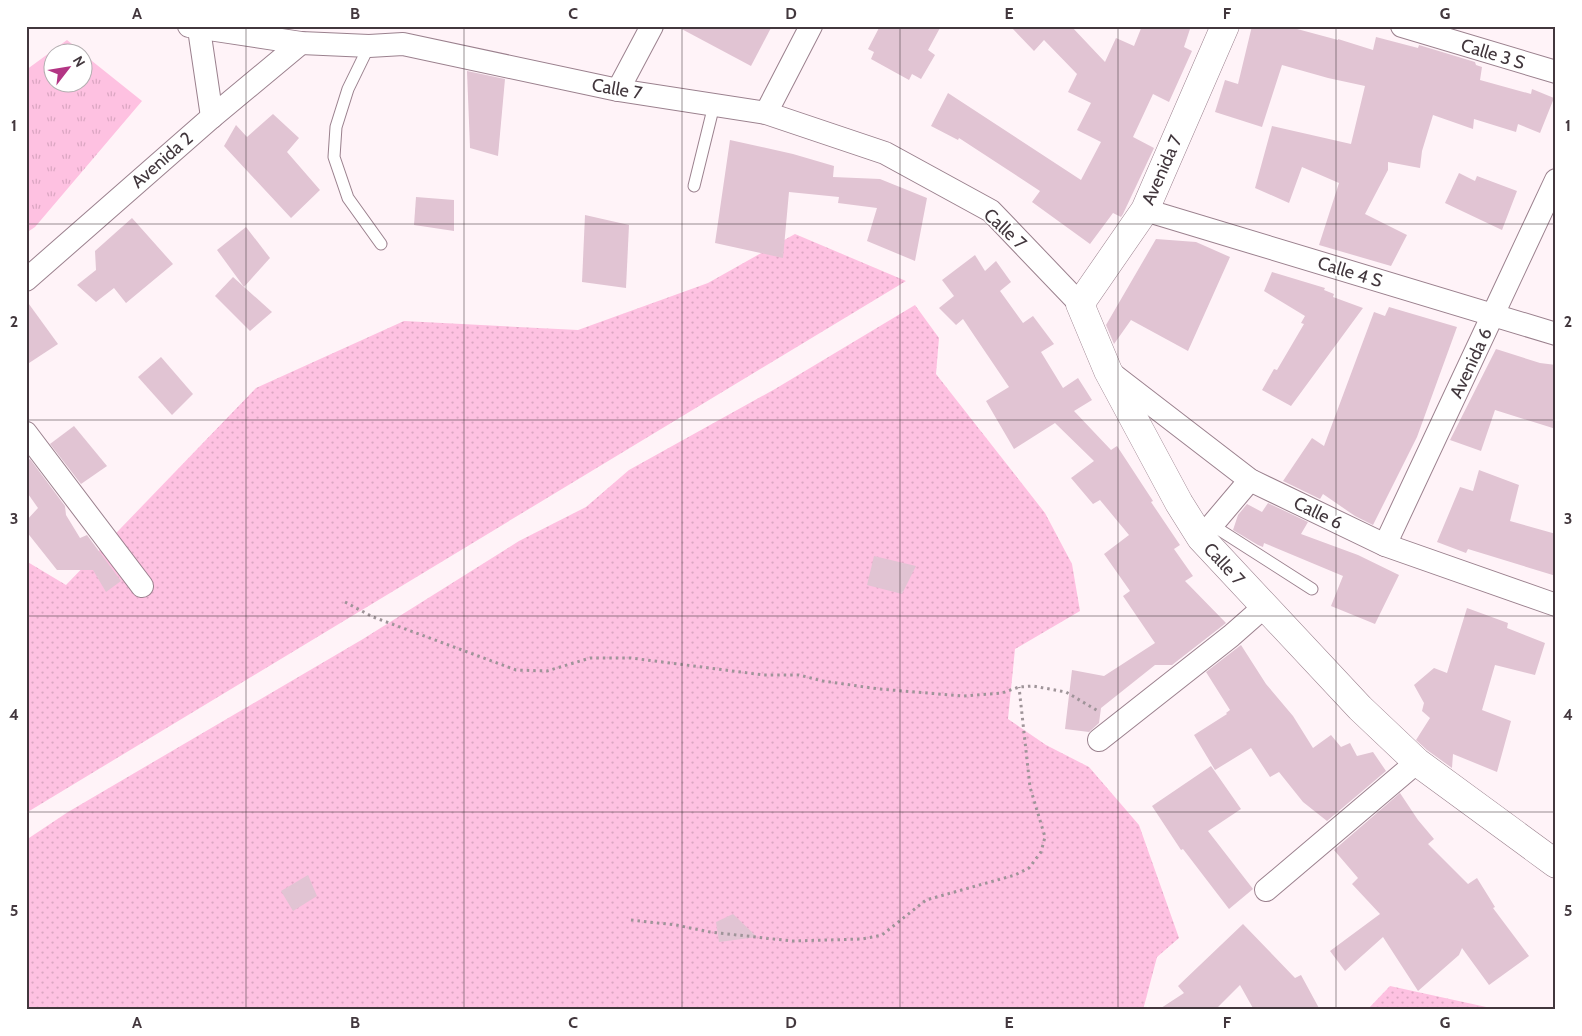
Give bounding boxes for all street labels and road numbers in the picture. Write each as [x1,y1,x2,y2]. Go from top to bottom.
street label: Calle 3 S [1458,34,1528,74]
street label: Calle 7 [590,74,644,104]
street label: Avenida 2 [127,127,197,193]
street label: Avenida 7 [1137,132,1187,208]
street label: Calle 7 [979,204,1031,254]
street label: Calle 4 S [1315,252,1385,292]
street label: Avenida 6 [1445,324,1497,402]
street label: Calle 6 [1290,492,1346,534]
street label: Calle 7 [1199,538,1249,590]

